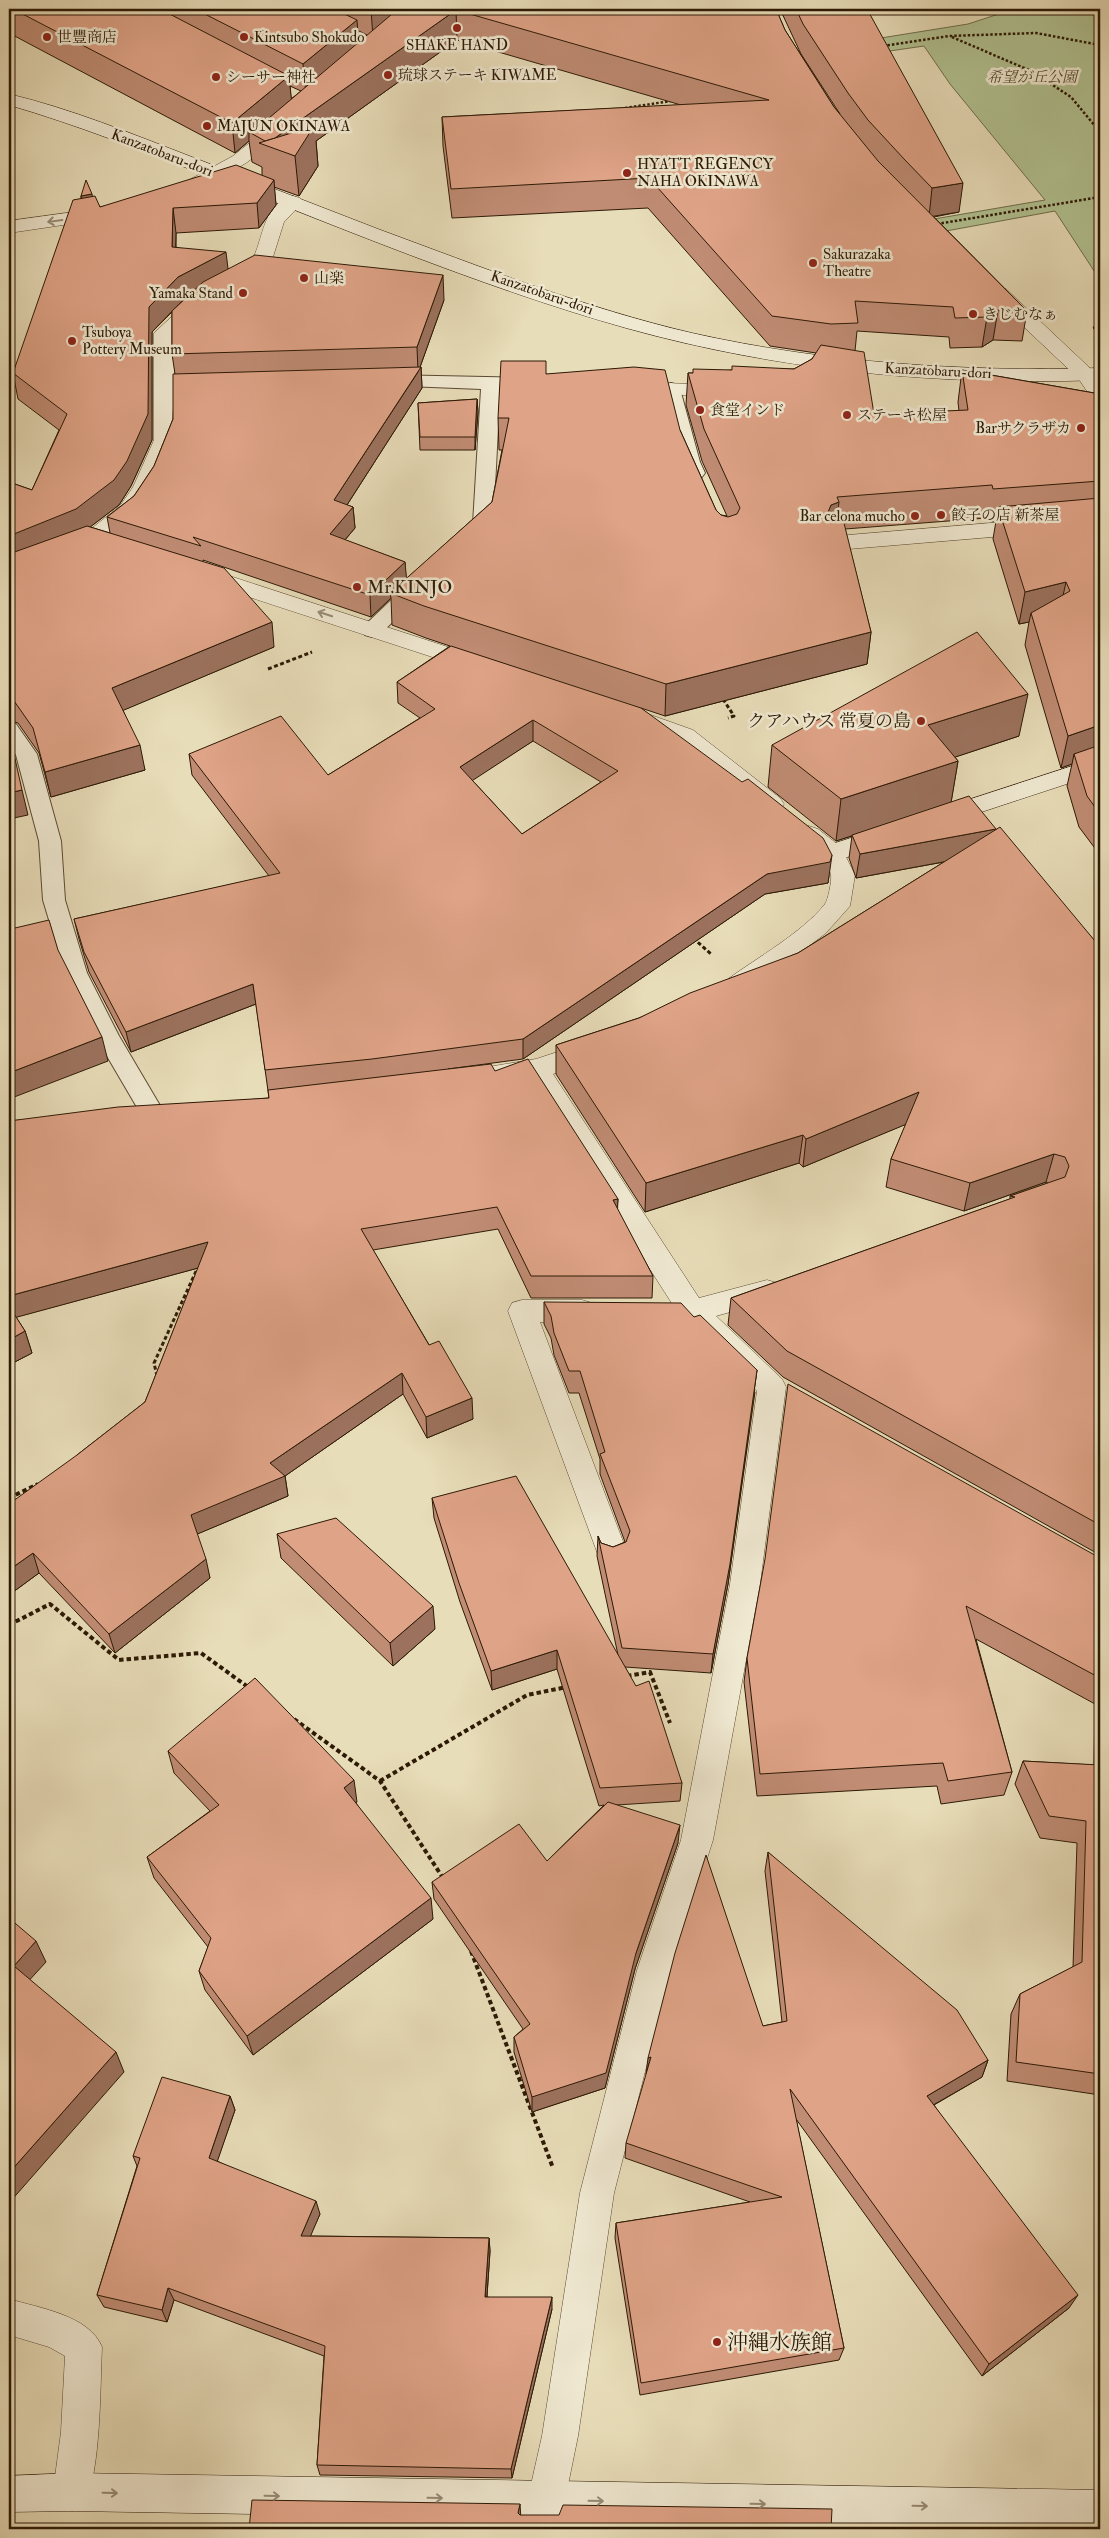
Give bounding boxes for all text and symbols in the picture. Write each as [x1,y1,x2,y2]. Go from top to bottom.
marker: SHAKE HAND [451,22,463,34]
place label: 世豐商店 [57,28,117,47]
place label: Kintsubo Shokudo [254,28,364,47]
marker: 世豐商店 [41,31,53,43]
marker: Kintsubo Shokudo [238,31,250,43]
place label: SHAKE HAND [406,36,508,55]
place label: 琉球ステーキ KIWAME [398,66,557,85]
place label: シーサー神社 [226,68,316,87]
park label: 希望が丘公園 [987,68,1080,87]
marker: 琉球ステーキ KIWAME [382,69,394,81]
marker: シーサー神社 [210,71,222,83]
place label: MAJUN OKINAWA [217,117,351,137]
marker: MAJUN OKINAWA [201,120,213,132]
street label: Kanzatobaru-dori [109,125,215,181]
place label: HYATT REGENCY NAHA OKINAWA [637,155,774,191]
marker: HYATT REGENCY NAHA OKINAWA [621,167,633,179]
one-way arrow [48,216,64,226]
place label: Sakurazaka Theatre [823,245,892,281]
marker: Sakurazaka Theatre [807,257,819,269]
street label: Kanzatobaru-dori [488,267,596,319]
place label: 山楽 [314,269,344,288]
marker: 山楽 [298,272,310,284]
place label: Yamaka Stand [149,284,234,303]
marker: Yamaka Stand [237,287,249,299]
place label: きじむなぁ [983,305,1058,324]
marker: きじむなぁ [967,308,979,320]
place label: Tsuboya Pottery Museum [82,323,182,359]
marker: Tsuboya Pottery Museum [66,335,78,347]
street label: Kanzatobaru-dori [884,359,992,383]
place label: 食堂インド [710,401,785,420]
marker: 食堂インド [694,404,706,416]
place label: ステーキ松屋 [857,406,947,425]
marker: ステーキ松屋 [841,409,853,421]
place label: Barサクラザカ [975,419,1071,438]
marker: Barサクラザカ [1075,422,1087,434]
place label: 餃子の店 新茶屋 [951,506,1059,525]
place label: Bar celona mucho [799,507,905,526]
marker: 餃子の店 新茶屋 [935,509,947,521]
marker: Bar celona mucho [909,510,921,522]
place label: Mr.KINJO [367,576,452,599]
marker: Mr.KINJO [351,581,363,593]
one-way arrow [318,609,334,619]
place label: クアハウス 常夏の島 [747,710,911,733]
marker: クアハウス 常夏の島 [915,715,927,727]
place label: 沖縄水族館 [727,2329,832,2356]
marker: 沖縄水族館 [711,2336,723,2348]
one-way arrow [102,2488,118,2497]
one-way arrow [264,2491,280,2500]
one-way arrow [427,2494,443,2503]
one-way arrow [587,2496,603,2506]
one-way arrow [750,2499,766,2509]
one-way arrow [912,2501,928,2511]

